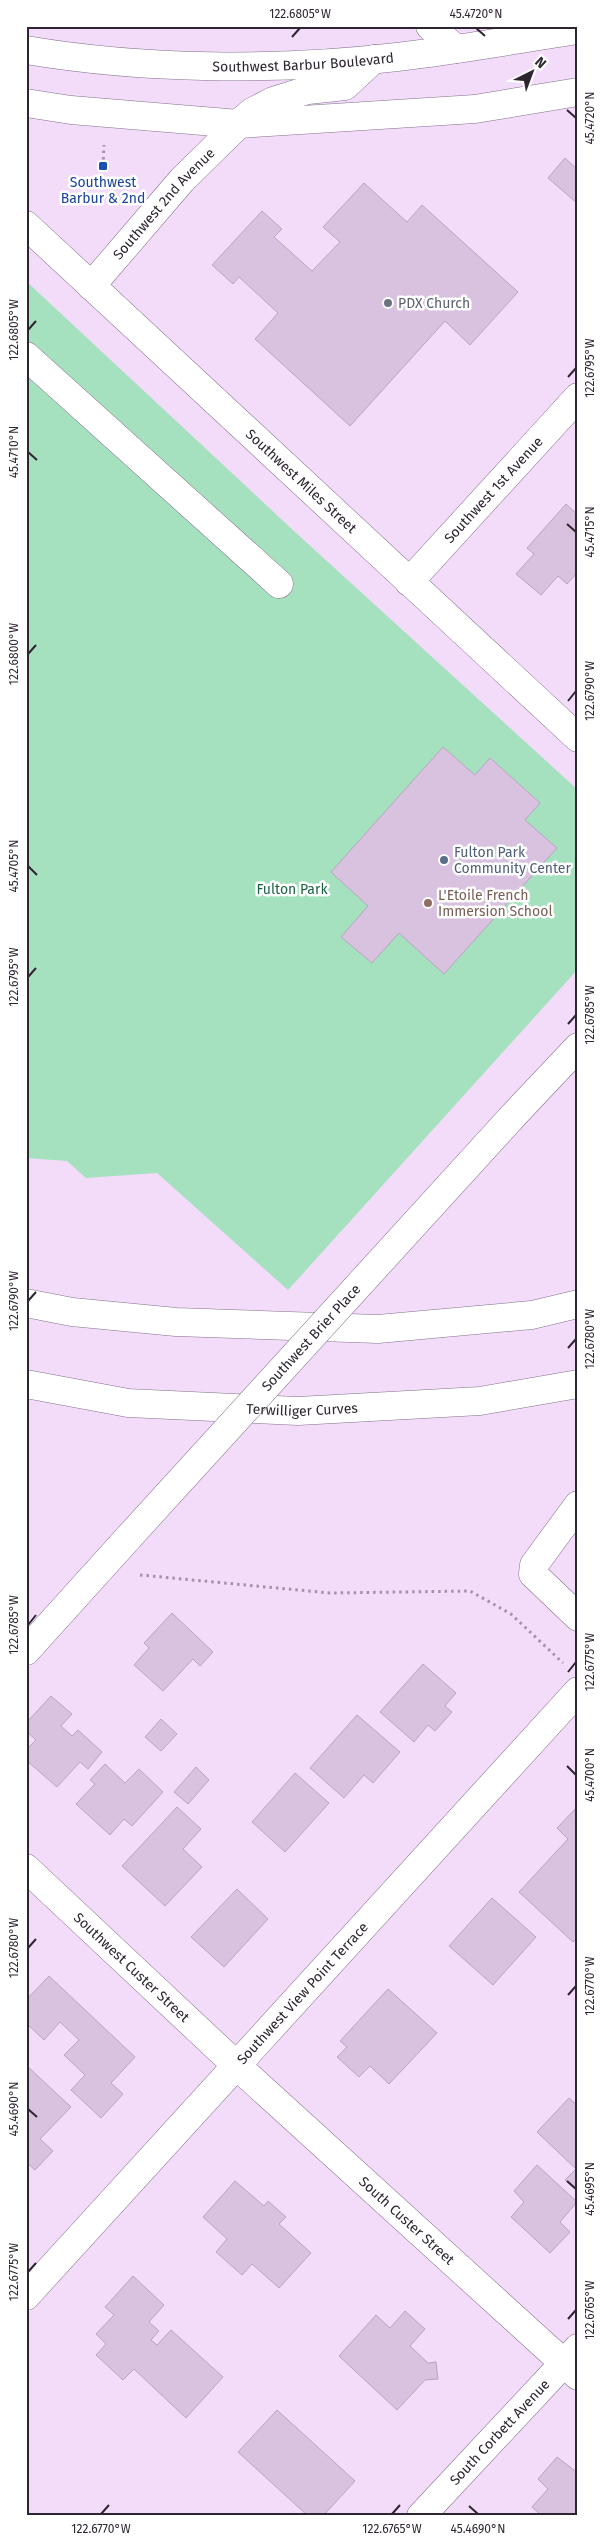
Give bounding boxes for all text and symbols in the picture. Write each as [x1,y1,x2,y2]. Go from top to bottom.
text: 122.6805°W [269,7,331,21]
text: 45.4720°N [449,7,503,21]
north arrow [506,48,556,98]
street label: Southwest Barbur Boulevard [212,49,395,75]
text: N [531,53,550,72]
text: 45.4720°N [583,91,597,145]
street label: Southwest 2nd Avenue [109,144,218,263]
marker: Southwest Barbur & 2nd [97,160,109,172]
place label: Southwest Barbur & 2nd [61,174,145,207]
place label: PDX Church [398,295,470,312]
marker: PDX Church [382,297,394,309]
text: 122.6805°W [7,299,21,361]
text: 122.6795°W [583,338,597,398]
street label: Southwest Miles Street [242,425,361,537]
text: 45.4710°N [7,426,21,478]
street label: Southwest 1st Avenue [440,433,546,546]
text: 45.4715°N [583,506,597,558]
text: 122.6800°W [7,623,21,685]
text: 122.6790°W [583,661,597,721]
text: 45.4705°N [7,839,21,893]
place label: Fulton Park Community Center [454,844,571,877]
marker: Fulton Park Community Center [438,854,450,866]
park label: Fulton Park [256,881,328,898]
place label: L'Etoile French Immersion School [438,887,553,920]
marker: L'Etoile French Immersion School [422,897,434,909]
text: 122.6795°W [7,947,21,1007]
text: 122.6785°W [583,985,597,1045]
text: 122.6790°W [7,1271,21,1331]
street label: Southwest Brier Place [258,1281,364,1394]
text: 122.6780°W [583,1309,597,1369]
street label: Terwilliger Curves [246,1399,359,1420]
text: 122.6785°W [7,1595,21,1655]
text: 122.6775°W [583,1633,597,1691]
text: 45.4700°N [583,1748,597,1802]
street label: Southwest Custer Street [70,1909,194,2026]
text: 122.6780°W [7,1918,21,1978]
street label: Southwest View Point Terrace [233,1919,371,2068]
text: 122.6770°W [583,1956,597,2016]
text: 45.4690°N [7,2082,21,2136]
text: 45.4695°N [583,2162,597,2216]
street label: South Custer Street [356,2173,459,2269]
text: 122.6775°W [7,2243,21,2301]
text: 122.6765°W [583,2280,597,2340]
street label: South Corbett Avenue [446,2376,553,2488]
text: 122.6770°W [71,2522,131,2536]
text: 122.6765°W [362,2522,422,2536]
text: 45.4690°N [451,2522,505,2536]

